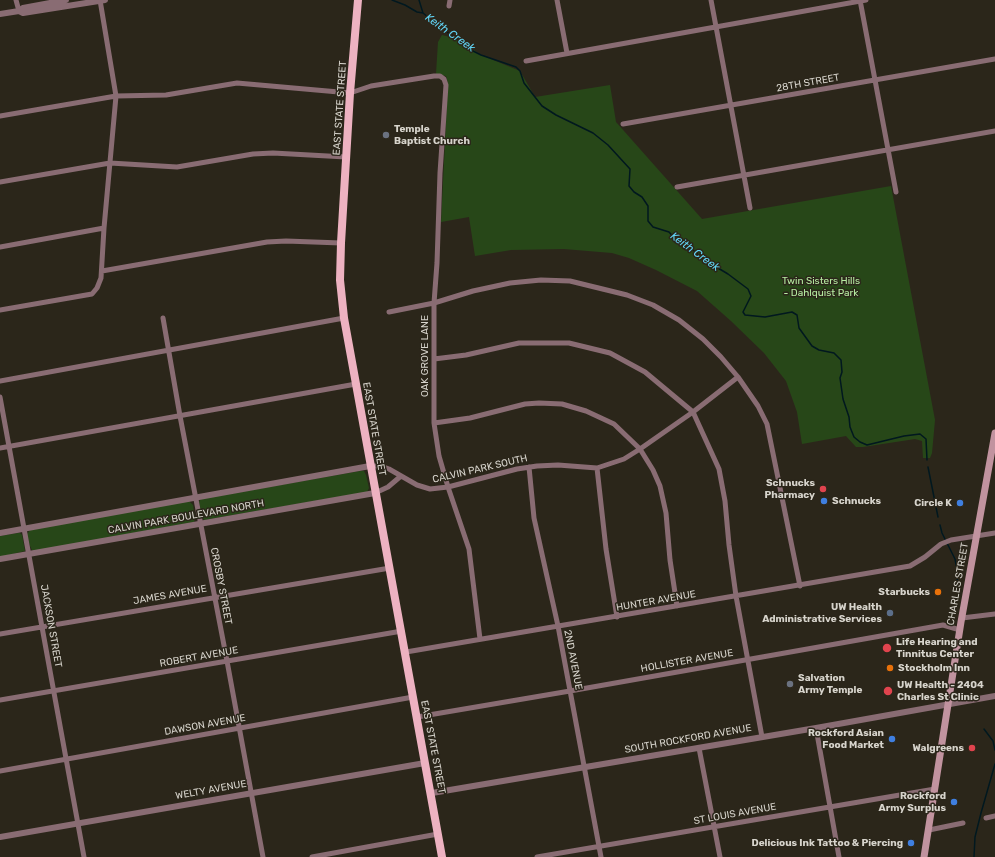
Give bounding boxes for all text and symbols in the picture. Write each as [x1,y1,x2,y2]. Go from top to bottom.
water label: Keith Creek [422,11,478,55]
street label: EAST STATE STREET [331,60,349,156]
street label: 28TH STREET [775,72,841,94]
place label: Temple Baptist Church [394,123,470,146]
marker: Temple Baptist Church [381,130,391,140]
water label: Keith Creek [668,230,722,274]
park label: Twin Sisters Hills - Dahlquist Park [782,275,860,298]
street label: OAK GROVE LANE [419,315,431,397]
street label: EAST STATE STREET [360,381,388,477]
street label: CALVIN PARK SOUTH [431,452,529,486]
place label: Schnucks Pharmacy [765,477,815,500]
marker: Schnucks Pharmacy [818,484,828,494]
place label: Schnucks [832,495,881,507]
marker: Schnucks [819,496,829,506]
street label: CALVIN PARK BOULEVARD NORTH [107,497,265,537]
place label: Circle K [914,497,952,509]
marker: Circle K [955,498,965,508]
street label: CHARLES STREET [945,542,971,626]
street label: CROSBY STREET [208,547,234,625]
street label: JAMES AVENUE [132,583,208,607]
street label: JACKSON STREET [38,584,64,668]
place label: Starbucks [878,586,930,598]
marker: Starbucks [933,587,943,597]
street label: HUNTER AVENUE [615,588,697,614]
place label: UW Health Administrative Services [762,601,882,624]
marker: UW Health Administrative Services [885,608,895,618]
street label: 2ND AVENUE [561,629,585,691]
place label: Life Hearing and Tinnitus Center [896,636,977,660]
marker: Life Hearing and Tinnitus Center [881,642,893,654]
street label: ROBERT AVENUE [159,644,239,670]
street label: HOLLISTER AVENUE [640,647,734,675]
place label: Stockholm Inn [898,662,970,674]
marker: Stockholm Inn [885,663,895,673]
place label: Salvation Army Temple [798,672,862,696]
marker: Salvation Army Temple [785,679,795,689]
place label: UW Health - 2404 Charles St Clinic [897,679,984,702]
marker: UW Health - 2404 Charles St Clinic [882,685,894,697]
street label: EAST STATE STREET [418,699,448,795]
street label: DAWSON AVENUE [163,712,247,738]
street label: SOUTH ROCKFORD AVENUE [624,722,752,756]
place label: Rockford Asian Food Market [808,727,884,750]
marker: Rockford Asian Food Market [887,734,897,744]
place label: Walgreens [912,742,964,754]
marker: Walgreens [967,743,977,753]
street label: WELTY AVENUE [174,778,248,802]
place label: Rockford Army Surplus [879,790,946,814]
marker: Rockford Army Surplus [949,797,959,807]
street label: ST LOUIS AVENUE [693,801,777,827]
place label: Delicious Ink Tattoo & Piercing [751,837,903,849]
marker: Delicious Ink Tattoo & Piercing [906,838,916,848]

